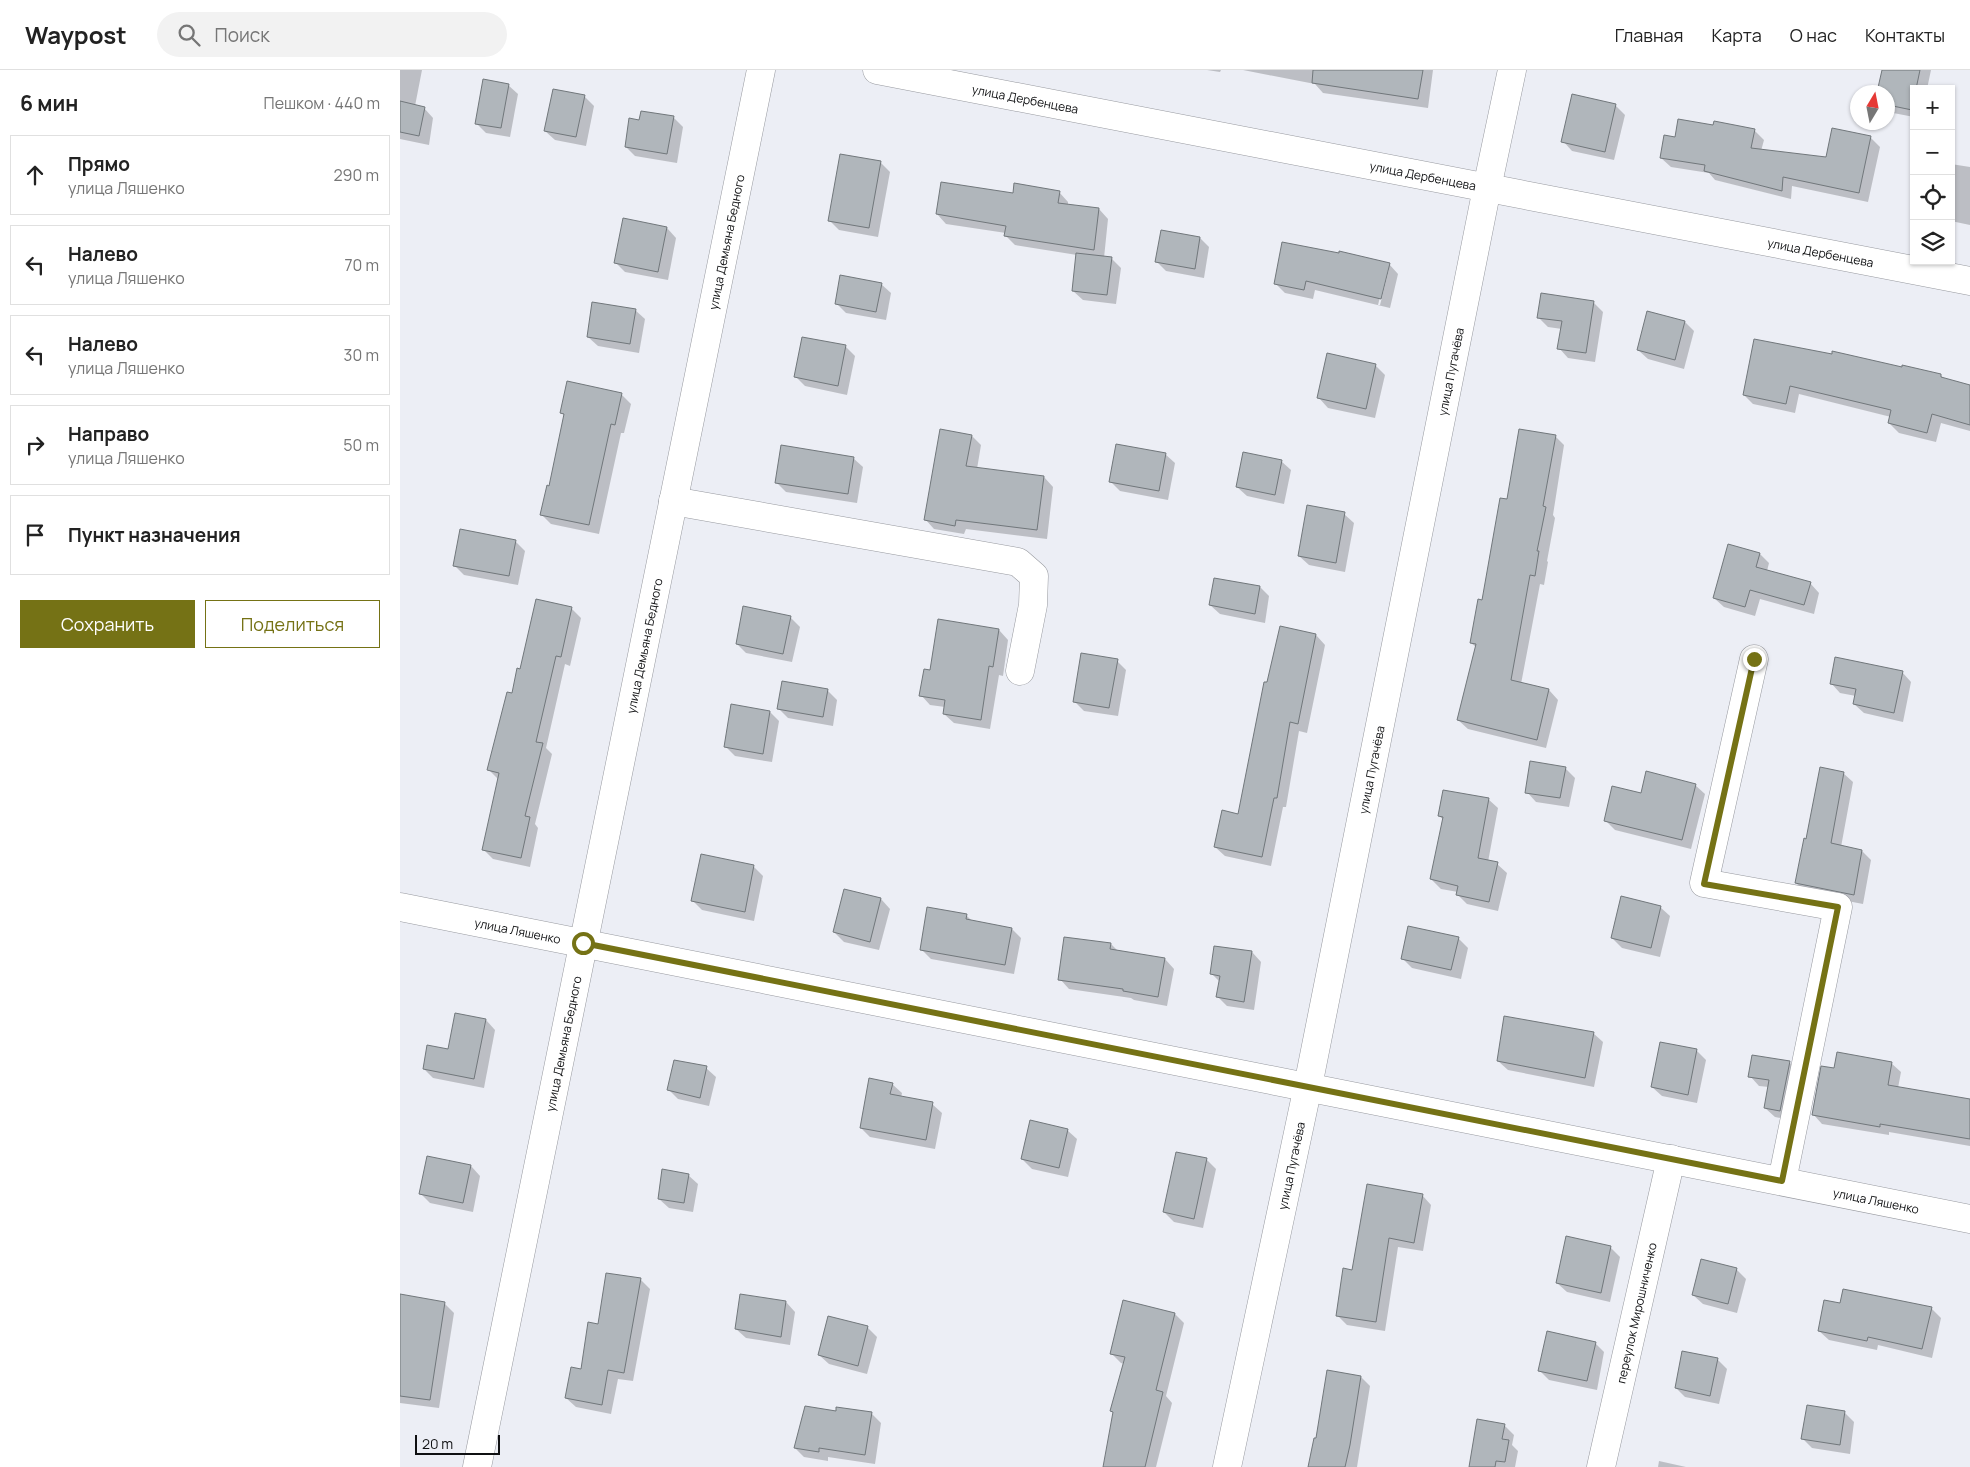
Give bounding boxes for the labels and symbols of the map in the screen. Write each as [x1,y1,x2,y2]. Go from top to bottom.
street label: улица Дербенцева [971,80,1080,117]
north arrow [1850,85,1895,130]
street label: улица Дербенцева [1368,157,1478,194]
street label: улица Демьяна Бедного [704,173,748,311]
street label: улица Дербенцева [1766,234,1875,271]
street label: улица Пугачёва [1433,326,1468,417]
street label: улица Демьяна Бедного [622,577,666,715]
route end [1743,648,1766,671]
street label: улица Пугачёва [1354,724,1388,815]
street label: улица Ляшенко [473,914,562,947]
route start [572,932,595,955]
street label: улица Демьяна Бедного [541,974,585,1113]
street label: улица Пугачёва [1273,1120,1309,1211]
street label: улица Ляшенко [1832,1183,1921,1217]
street label: переулок Мирошниченко [1612,1241,1660,1385]
scale bar [415,1432,500,1455]

